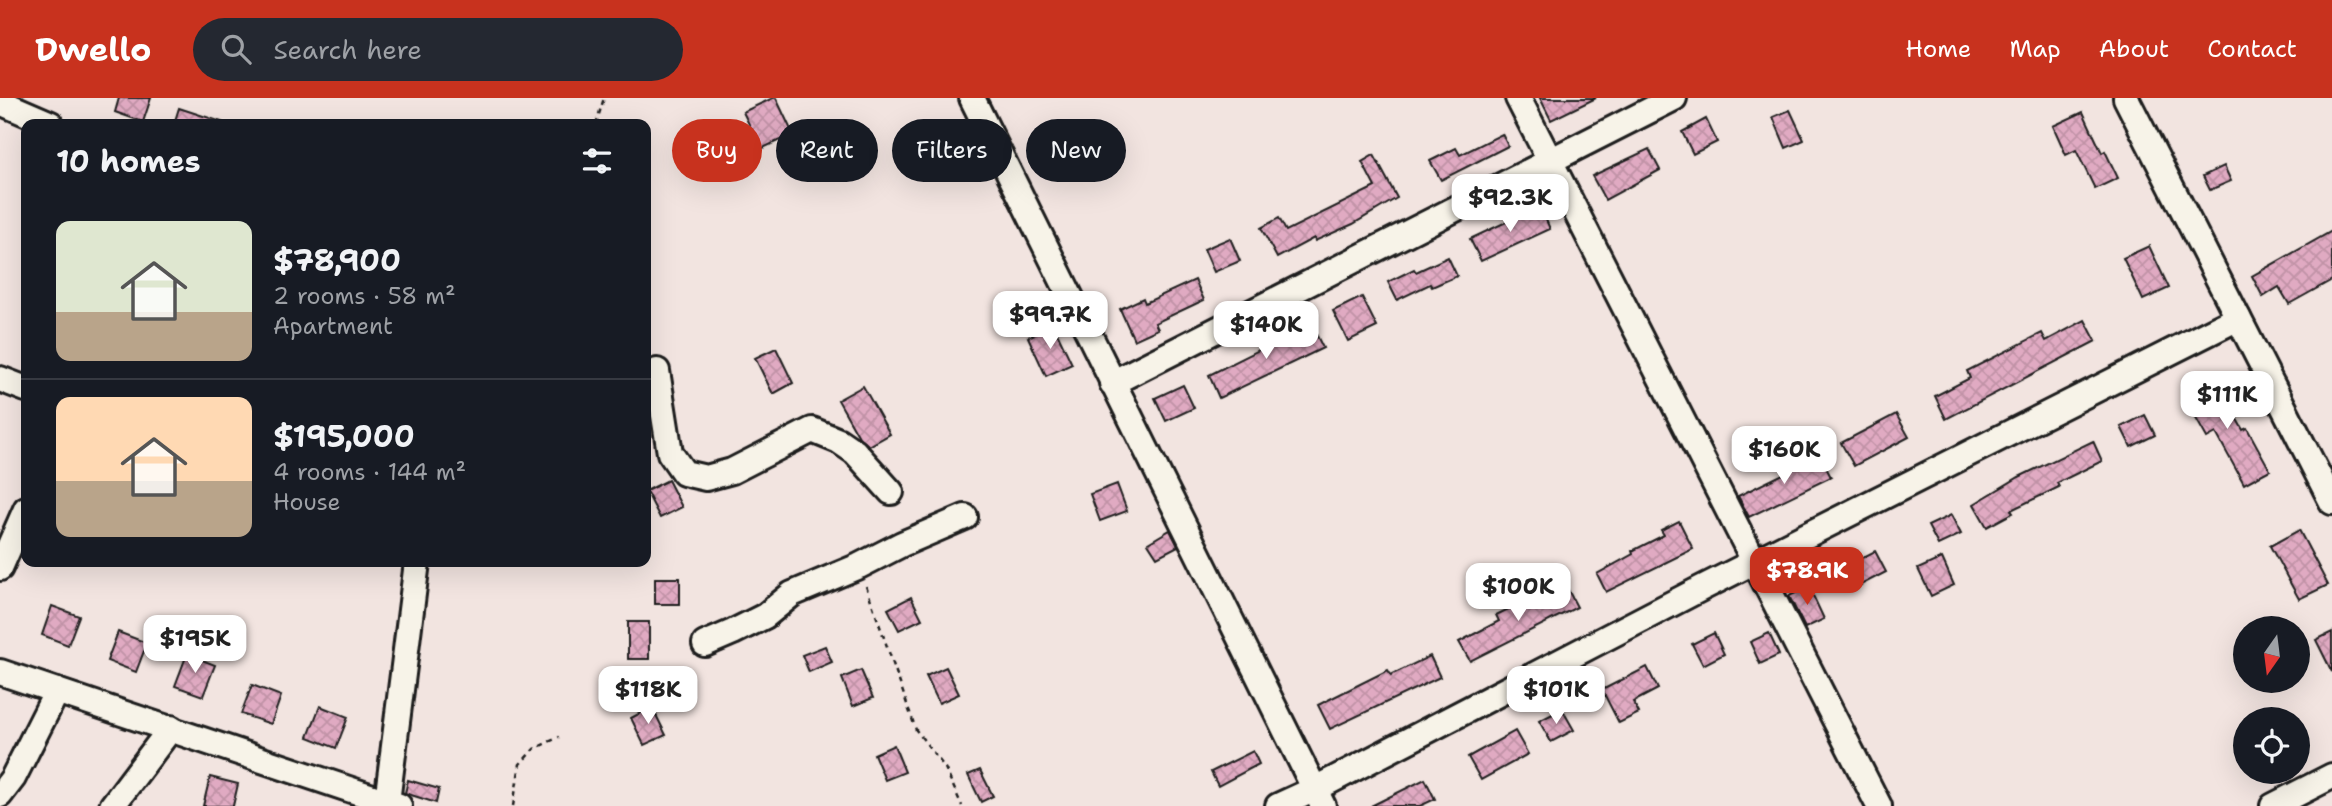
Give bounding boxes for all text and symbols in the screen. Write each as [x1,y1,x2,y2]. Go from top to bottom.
search box [193,18,683,81]
text: Dwello [35,27,151,72]
icon: search [217,30,255,68]
text: Search here [273,32,422,67]
text: Home [1905,33,1971,65]
text: Map [2009,33,2061,65]
text: About [2099,33,2169,65]
text: Contact [2207,33,2297,65]
chip: Buy [672,119,762,182]
chip: Rent [776,119,878,182]
chip: Filters [892,119,1012,182]
chip: New [1026,119,1126,182]
text: 10 homes [56,141,201,182]
icon: filters [578,142,616,180]
pin: $92.3K [1453,174,1567,234]
text: $92.3K [1468,182,1552,212]
text: $78,900 [273,240,401,281]
icon: home [112,249,196,333]
text: 2 rooms · 58 m² [273,281,456,311]
pin: $99.7K [993,292,1107,351]
text: $99.7K [1009,299,1091,329]
pin: $140K [1217,302,1315,361]
text: $140K [1230,309,1302,339]
text: Apartment [273,311,393,341]
pin: $111K [2178,372,2276,431]
text: $111K [2197,379,2257,409]
text: $195,000 [273,416,415,457]
icon: home [112,425,196,509]
pin: $160K [1735,426,1833,486]
text: $160K [1748,434,1820,464]
text: 4 rooms · 144 m² [273,457,466,487]
text: House [273,487,341,517]
pin: $78.9K [1750,547,1864,607]
text: $78.9K [1766,555,1848,585]
pin: $100K [1469,564,1567,623]
text: $100K [1482,571,1554,601]
pin: $195K [146,616,244,675]
north arrow [2233,616,2310,693]
map controls [2233,616,2310,784]
text: $195K [159,623,231,653]
pin: $118K [599,666,697,726]
pin: $101K [1507,666,1605,726]
text: $118K [614,674,682,704]
text: $101K [1523,674,1589,704]
button: locate [2233,707,2310,784]

